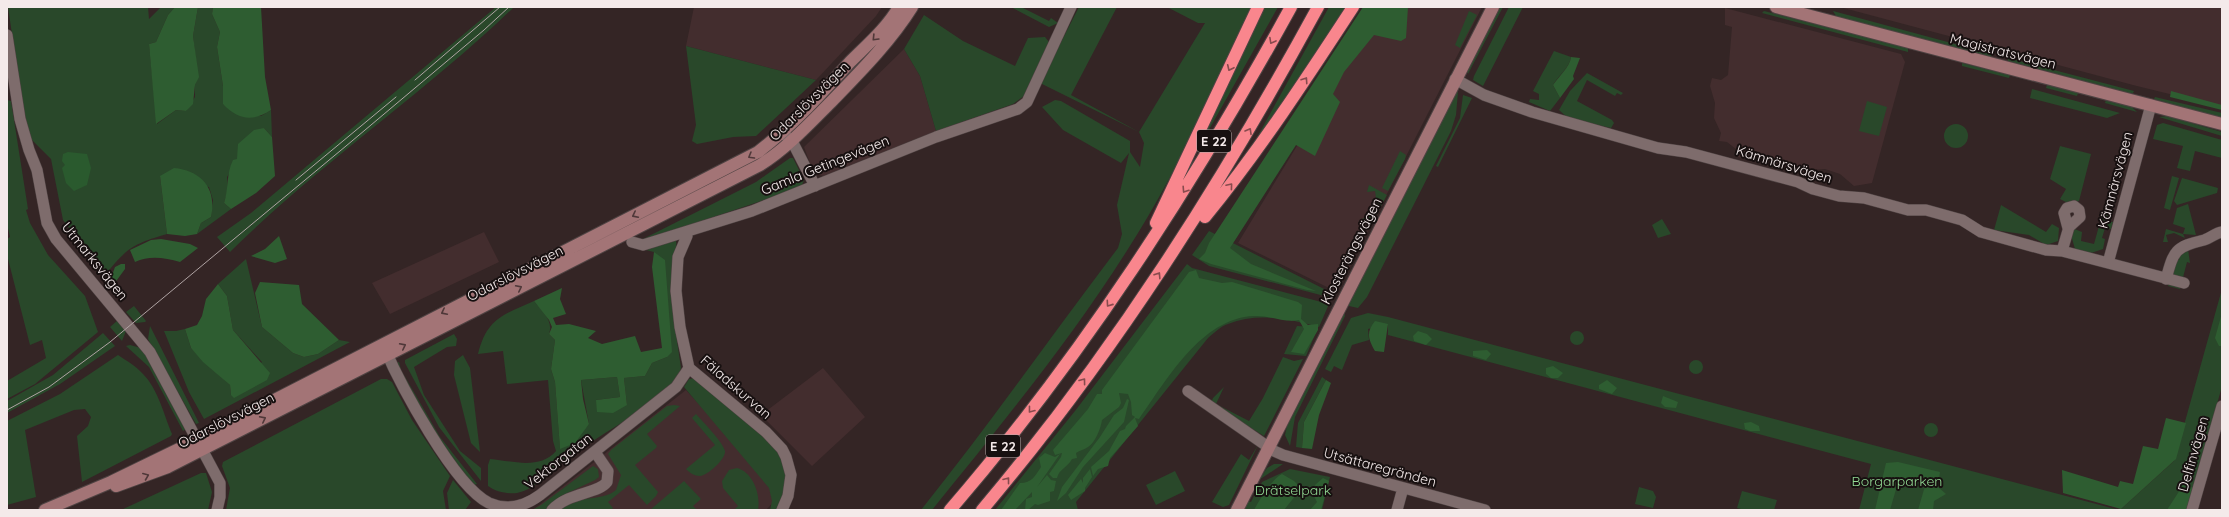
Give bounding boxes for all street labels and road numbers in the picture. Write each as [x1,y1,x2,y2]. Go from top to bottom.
street label: Magistratsvägen [1948,29,2058,73]
street label: Odarslövsvägen [765,57,853,145]
road number: E 22 [1197,130,1231,152]
street label: Kämnärsvägen [2093,130,2137,230]
street label: Gamla Getingevägen [758,131,892,199]
street label: Kämnärsvägen [1734,141,1834,187]
street label: Klosterängsvägen [1316,195,1386,307]
street label: Utmarksvägen [58,218,132,304]
street label: Odarslövsvägen [464,241,566,305]
street label: Fäladskurvan [697,351,775,423]
street label: Odarslövsvägen [175,388,277,452]
street label: Delfinvägen [2174,414,2212,494]
street label: Vektorgatan [520,429,596,493]
road number: E 22 [986,435,1020,457]
street label: Utsättaregränden [1322,443,1438,491]

